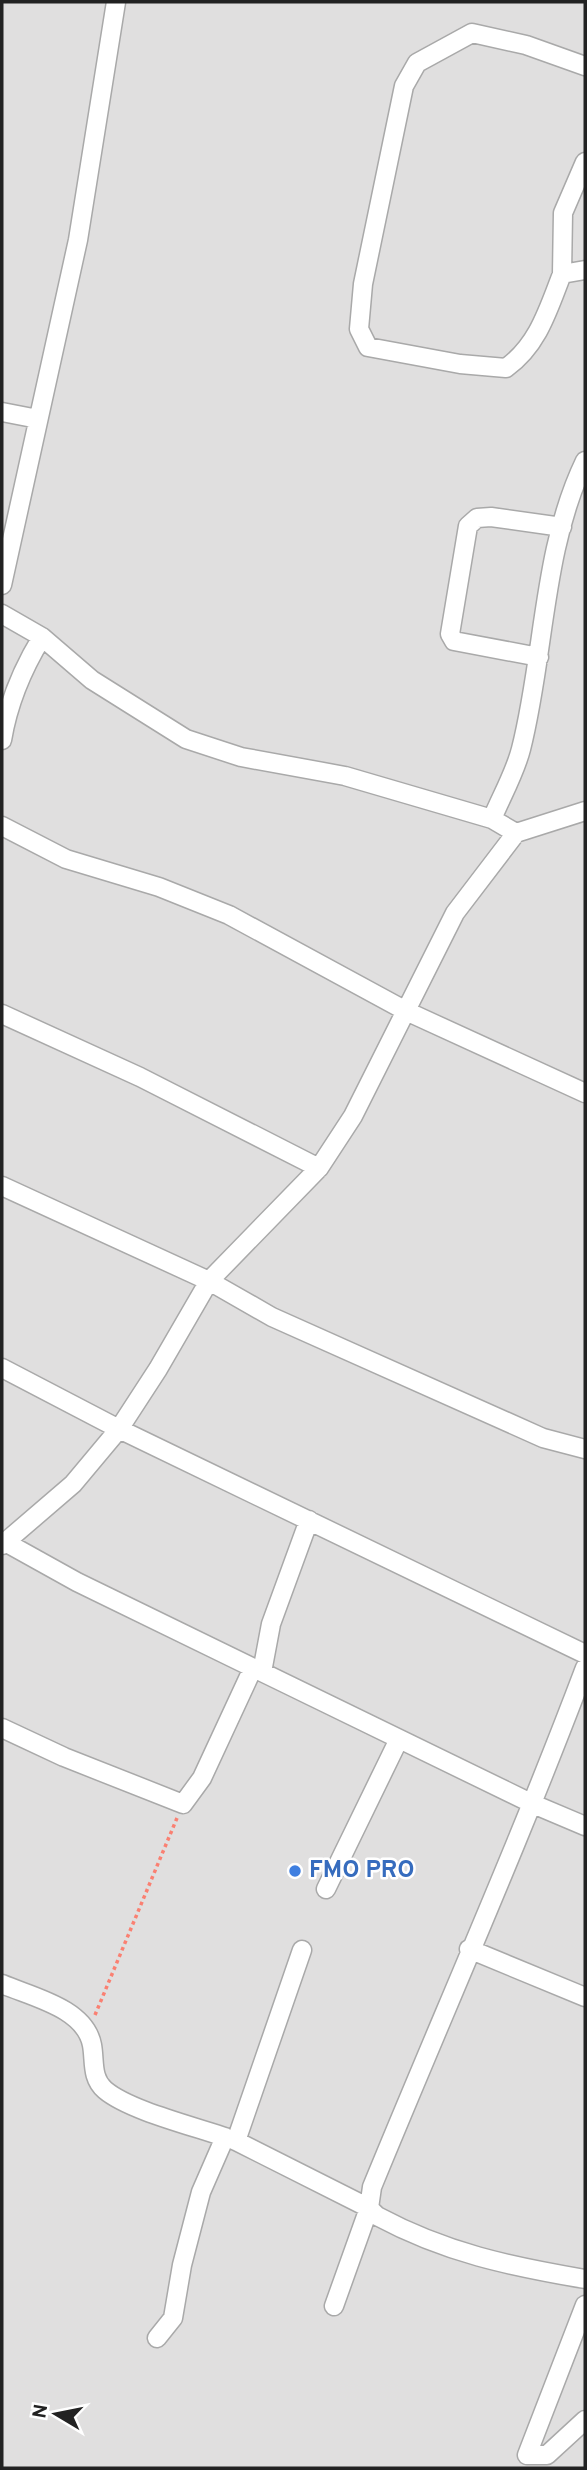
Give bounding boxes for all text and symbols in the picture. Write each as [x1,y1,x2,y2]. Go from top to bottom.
place label: FMO PRO [309,1856,415,1886]
marker: FMO PRO [287,1863,303,1879]
north arrow [21,2379,91,2449]
text: N [28,2403,54,2420]

